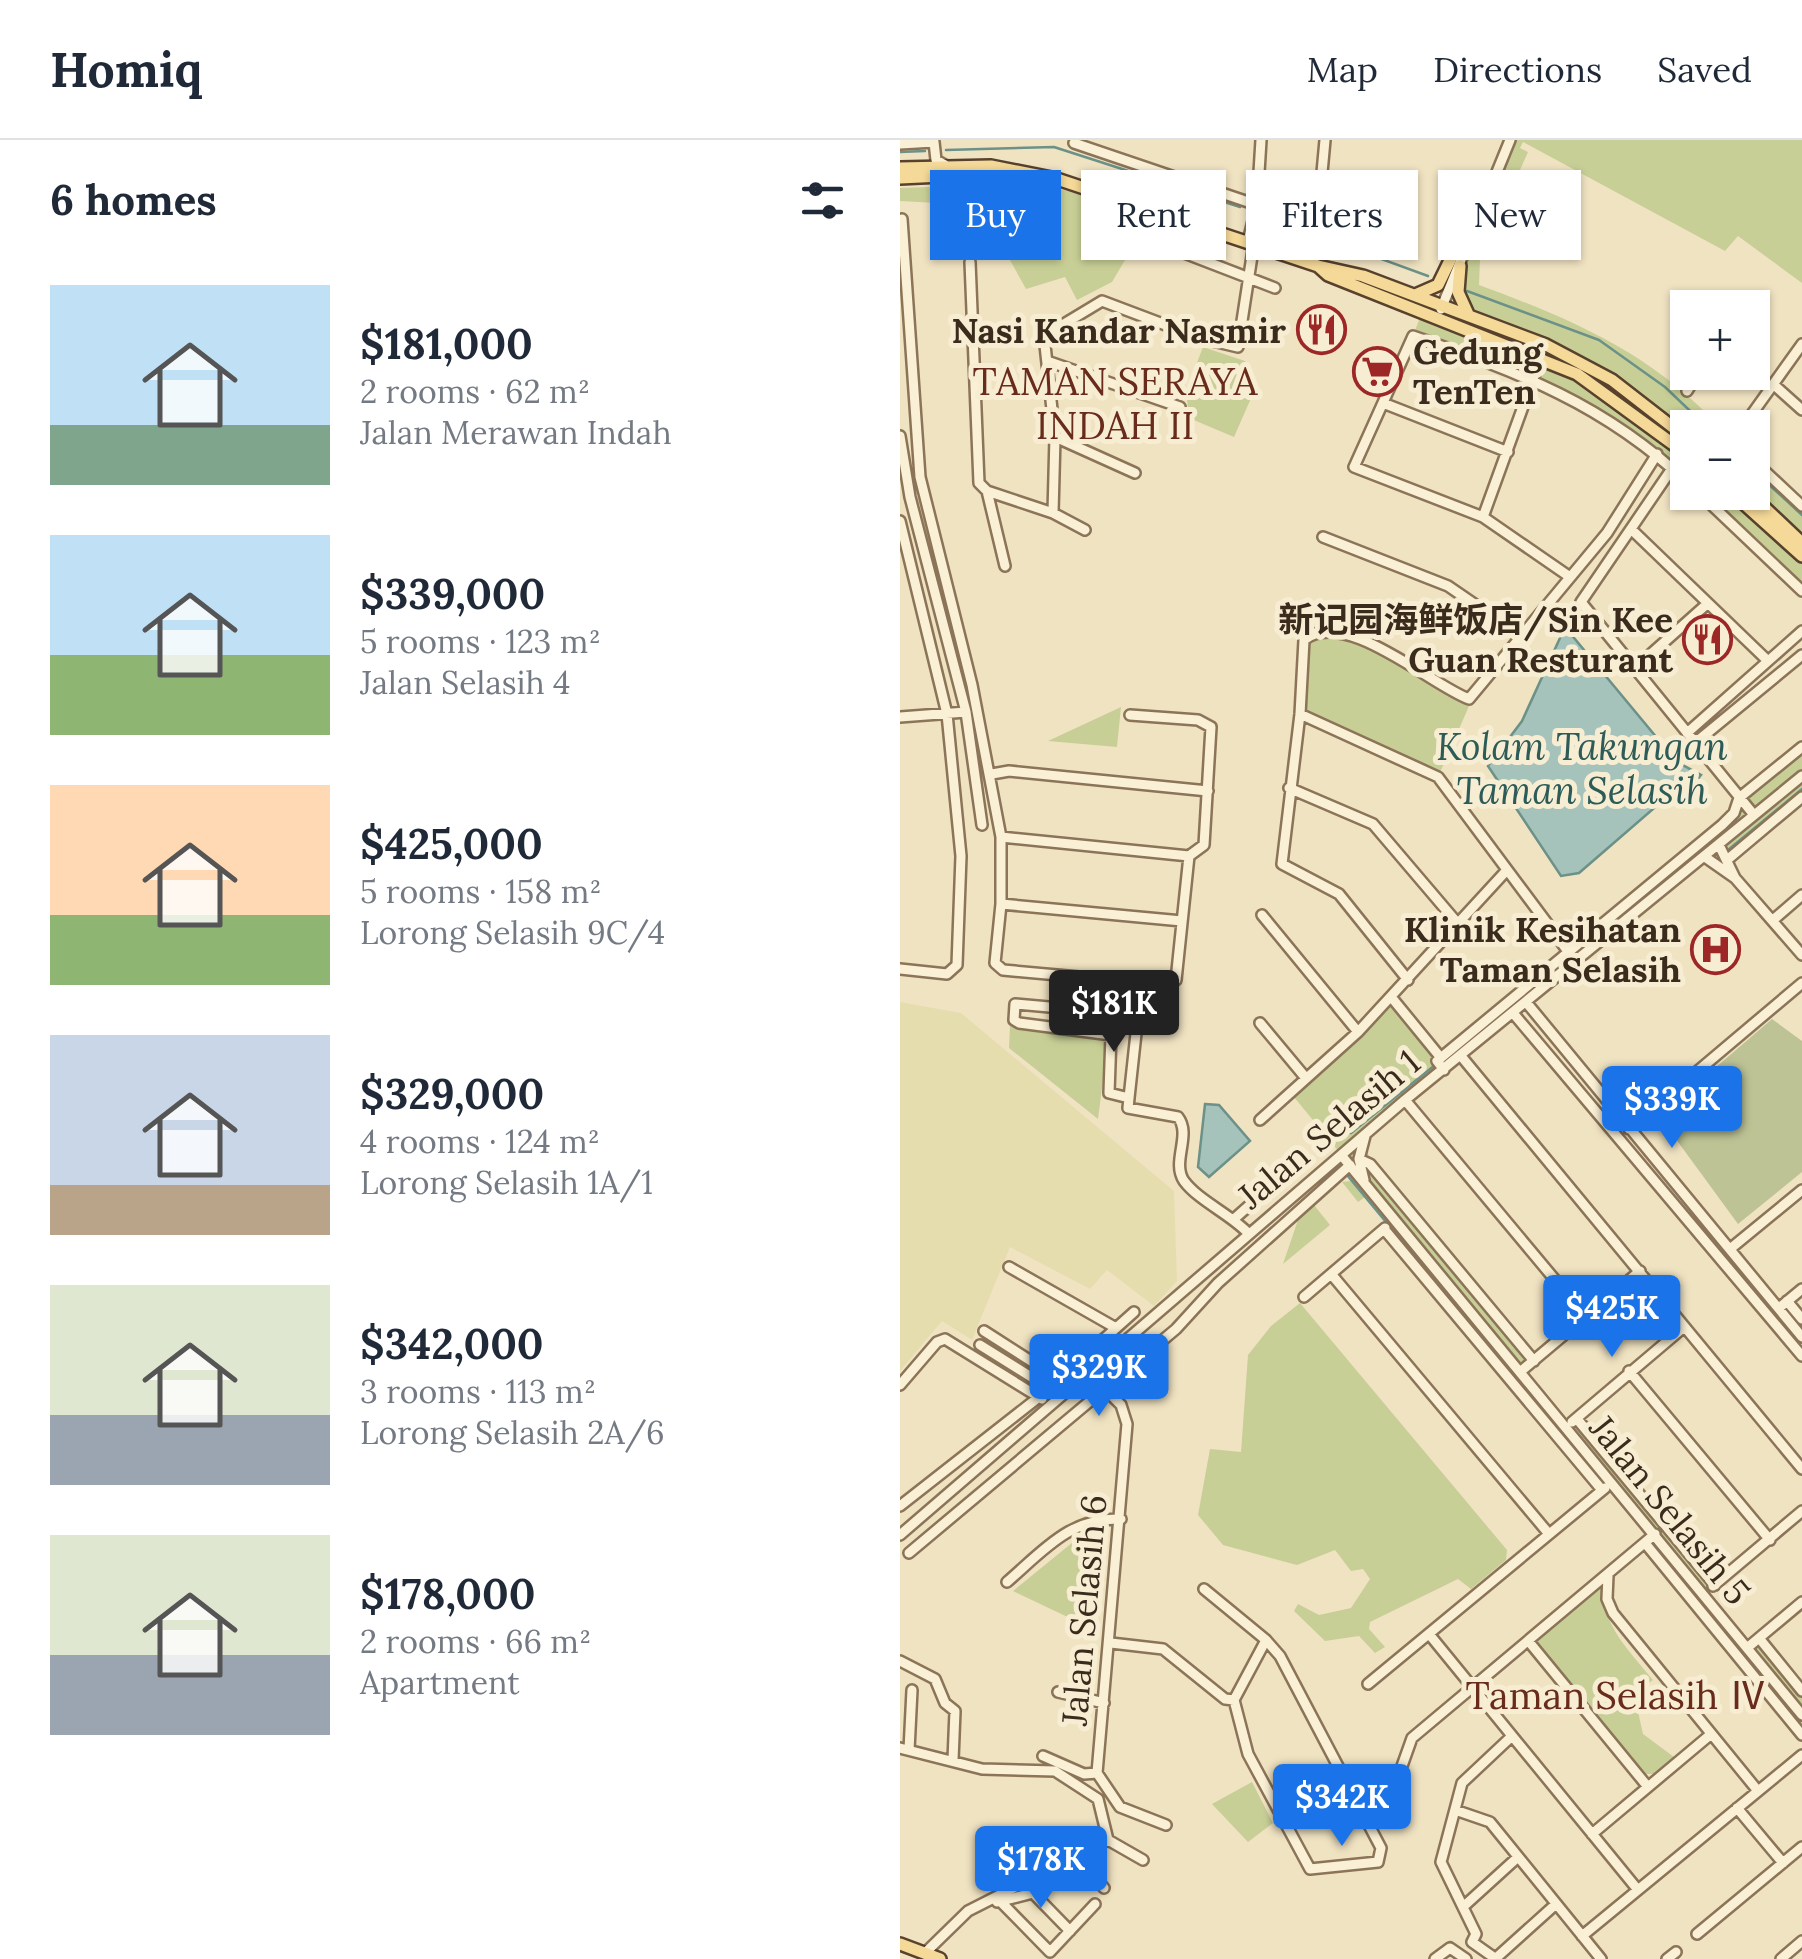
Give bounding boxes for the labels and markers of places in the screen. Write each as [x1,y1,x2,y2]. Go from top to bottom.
restaurant icon: Nasi Kandar Nasmir [1295,304,1347,356]
place label: Nasi Kandar Nasmir [951,308,1286,353]
place label: Gedung TenTen [1413,329,1544,414]
supermarket icon: Gedung TenTen [1352,345,1404,397]
place label: 新记园海鲜饭店/Sin Kee Guan Resturant [1278,597,1674,682]
restaurant icon: 新记园海鲜饭店/Sin Kee Guan Resturant [1682,613,1734,665]
place label: Klinik Kesihatan Taman Selasih [1404,907,1681,992]
hospital icon: Klinik Kesihatan Taman Selasih [1690,923,1742,975]
pin: $181K [1044,970,1184,1055]
pin: $339K [1602,1066,1742,1151]
pin: $425K [1542,1275,1682,1360]
pin: $329K [1029,1334,1169,1419]
pin: $342K [1272,1764,1412,1849]
pin: $178K [971,1826,1111,1911]

